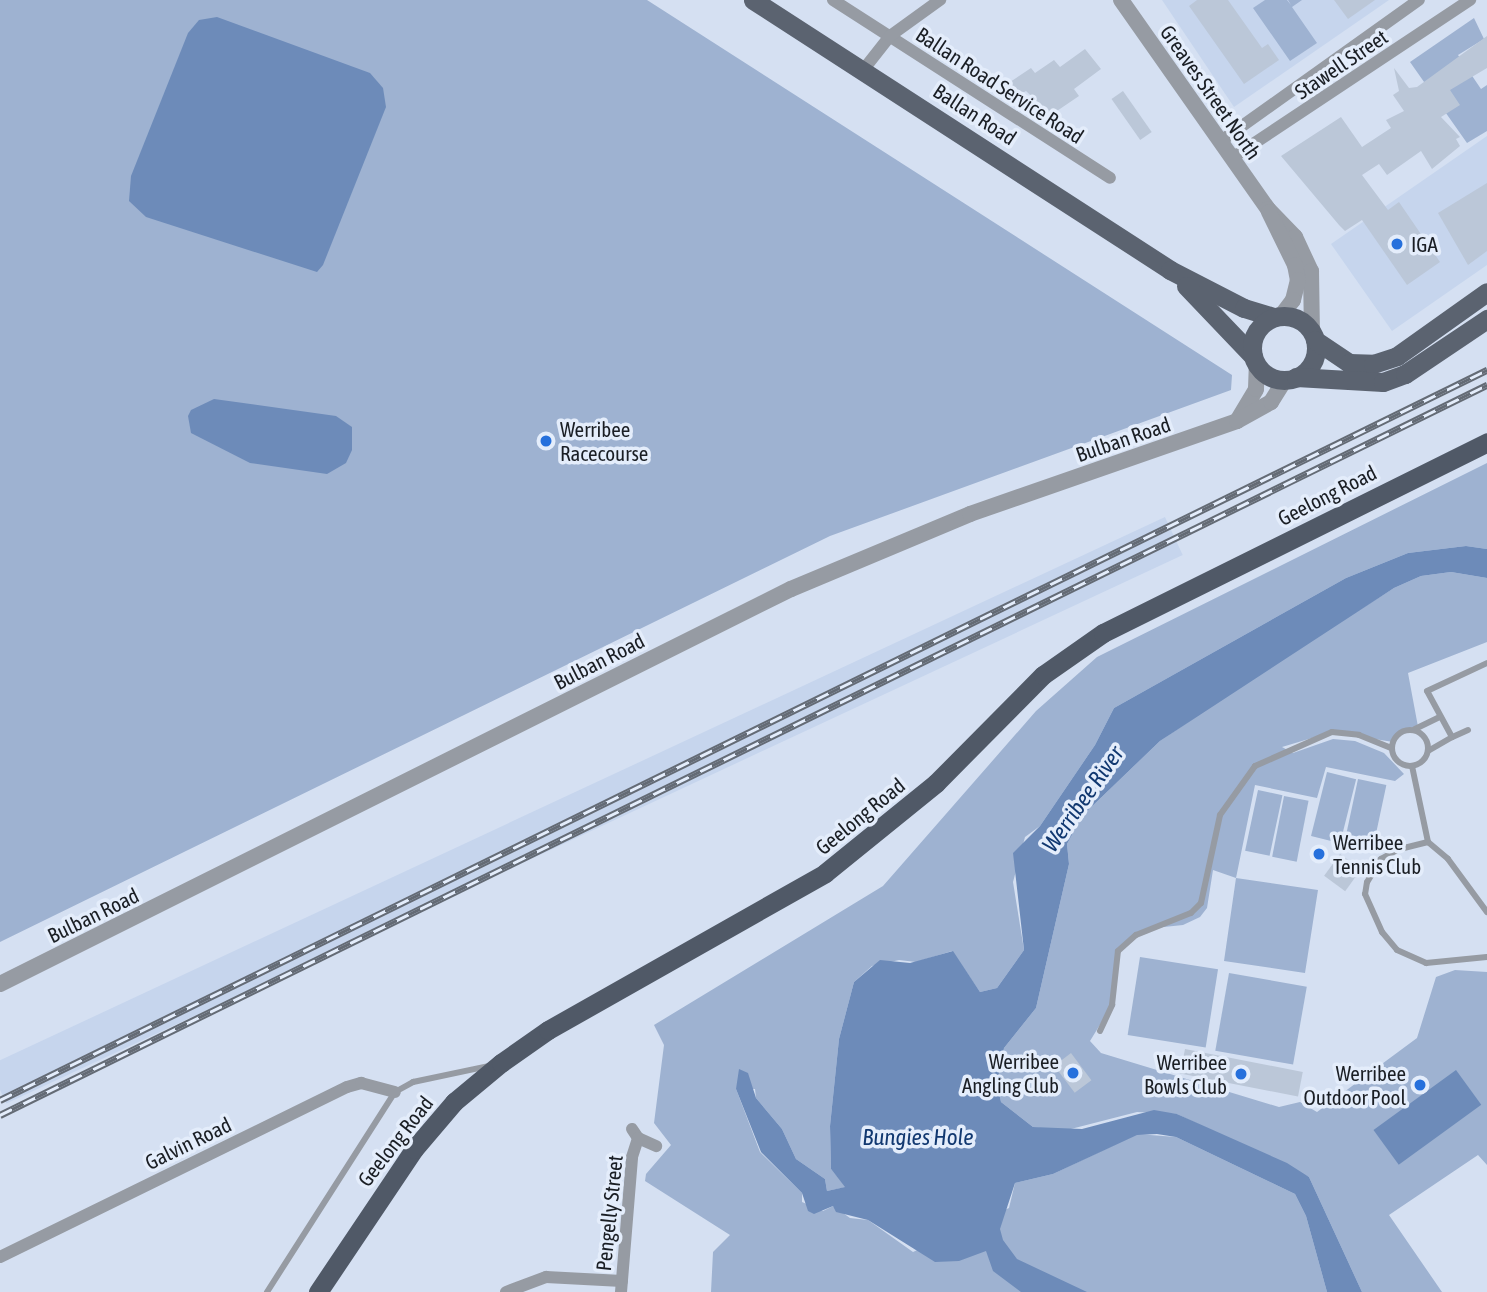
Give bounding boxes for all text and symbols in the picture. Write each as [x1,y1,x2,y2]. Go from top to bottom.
street label: Greaves Street North [1155,20,1267,164]
street label: Ballan Road Service Road [911,21,1089,149]
street label: Stawell Street [1290,24,1392,104]
street label: Ballan Road [929,78,1021,150]
place label: IGA [1411,231,1438,257]
marker: IGA [1389,236,1405,252]
street label: Bulban Road [1072,411,1174,467]
place label: Werribee Racecourse [560,416,648,466]
marker: Werribee Racecourse [538,433,554,449]
street label: Geelong Road [1273,459,1381,531]
street label: Bulban Road [549,627,649,695]
water label: Werribee River [1036,741,1130,857]
street label: Geelong Road [810,772,910,860]
place label: Werribee Tennis Club [1333,829,1421,879]
marker: Werribee Tennis Club [1311,846,1327,862]
street label: Bulban Road [43,882,143,948]
place label: Werribee Angling Club [962,1048,1059,1098]
place label: Werribee Bowls Club [1144,1049,1227,1099]
place label: Werribee Outdoor Pool [1304,1060,1406,1110]
marker: Werribee Angling Club [1065,1065,1081,1081]
marker: Werribee Bowls Club [1233,1066,1249,1082]
marker: Werribee Outdoor Pool [1412,1077,1428,1093]
street label: Geelong Road [352,1091,438,1191]
street label: Galvin Road [141,1111,235,1175]
water label: Bungies Hole [862,1123,974,1151]
street label: Pengelly Street [590,1154,628,1272]

